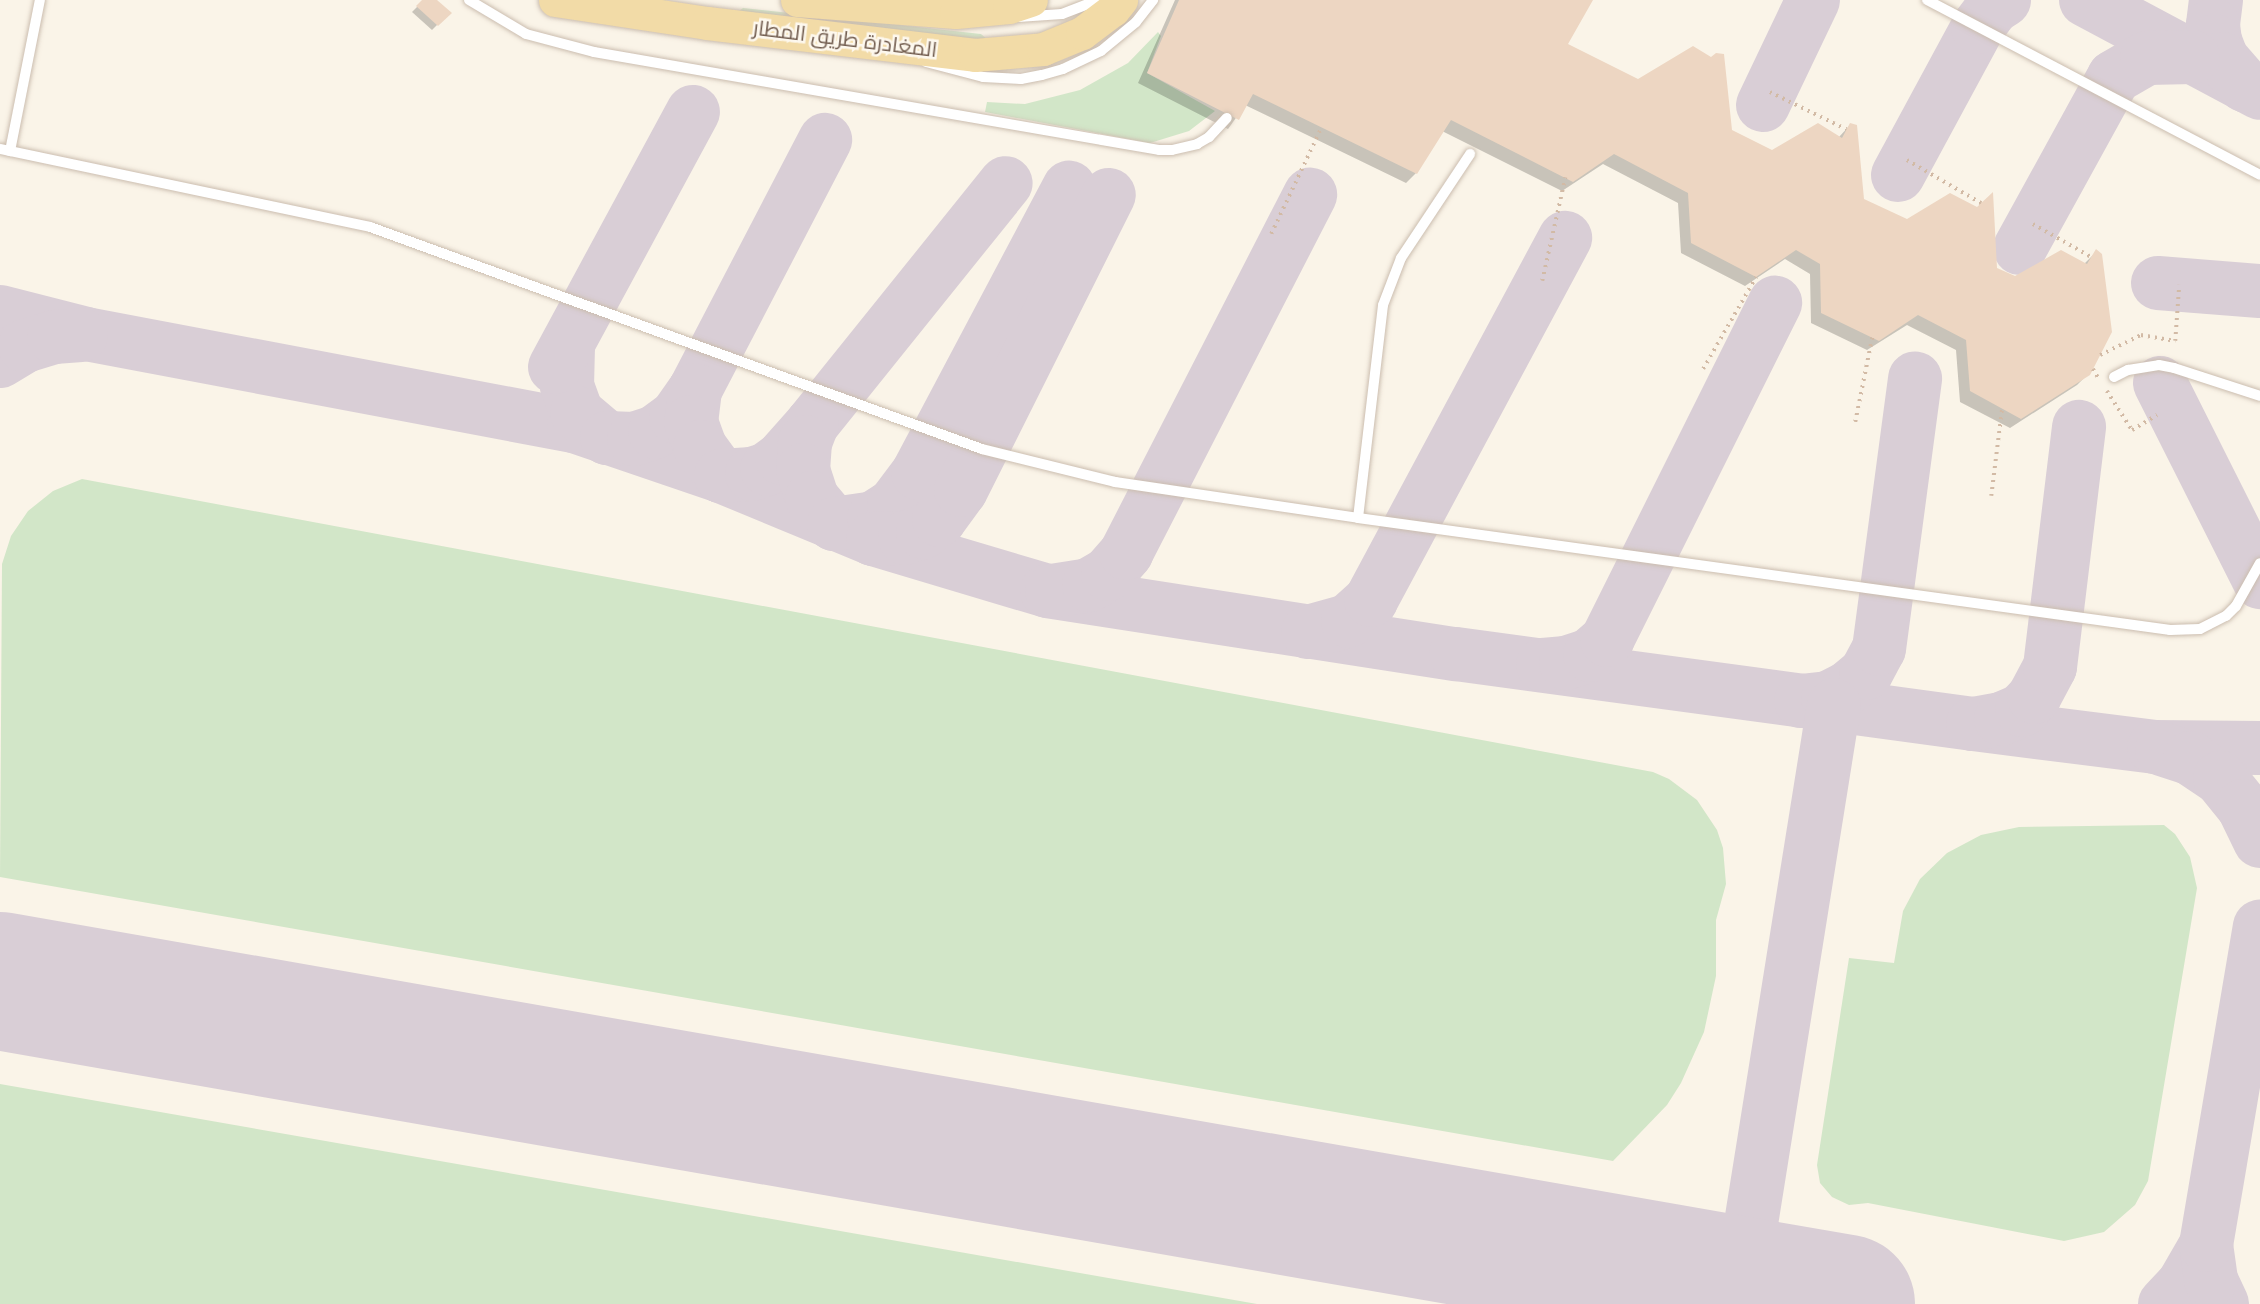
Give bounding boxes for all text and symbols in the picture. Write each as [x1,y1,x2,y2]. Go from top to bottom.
street label: المغادرة طريق المطار [751,15,939,63]

